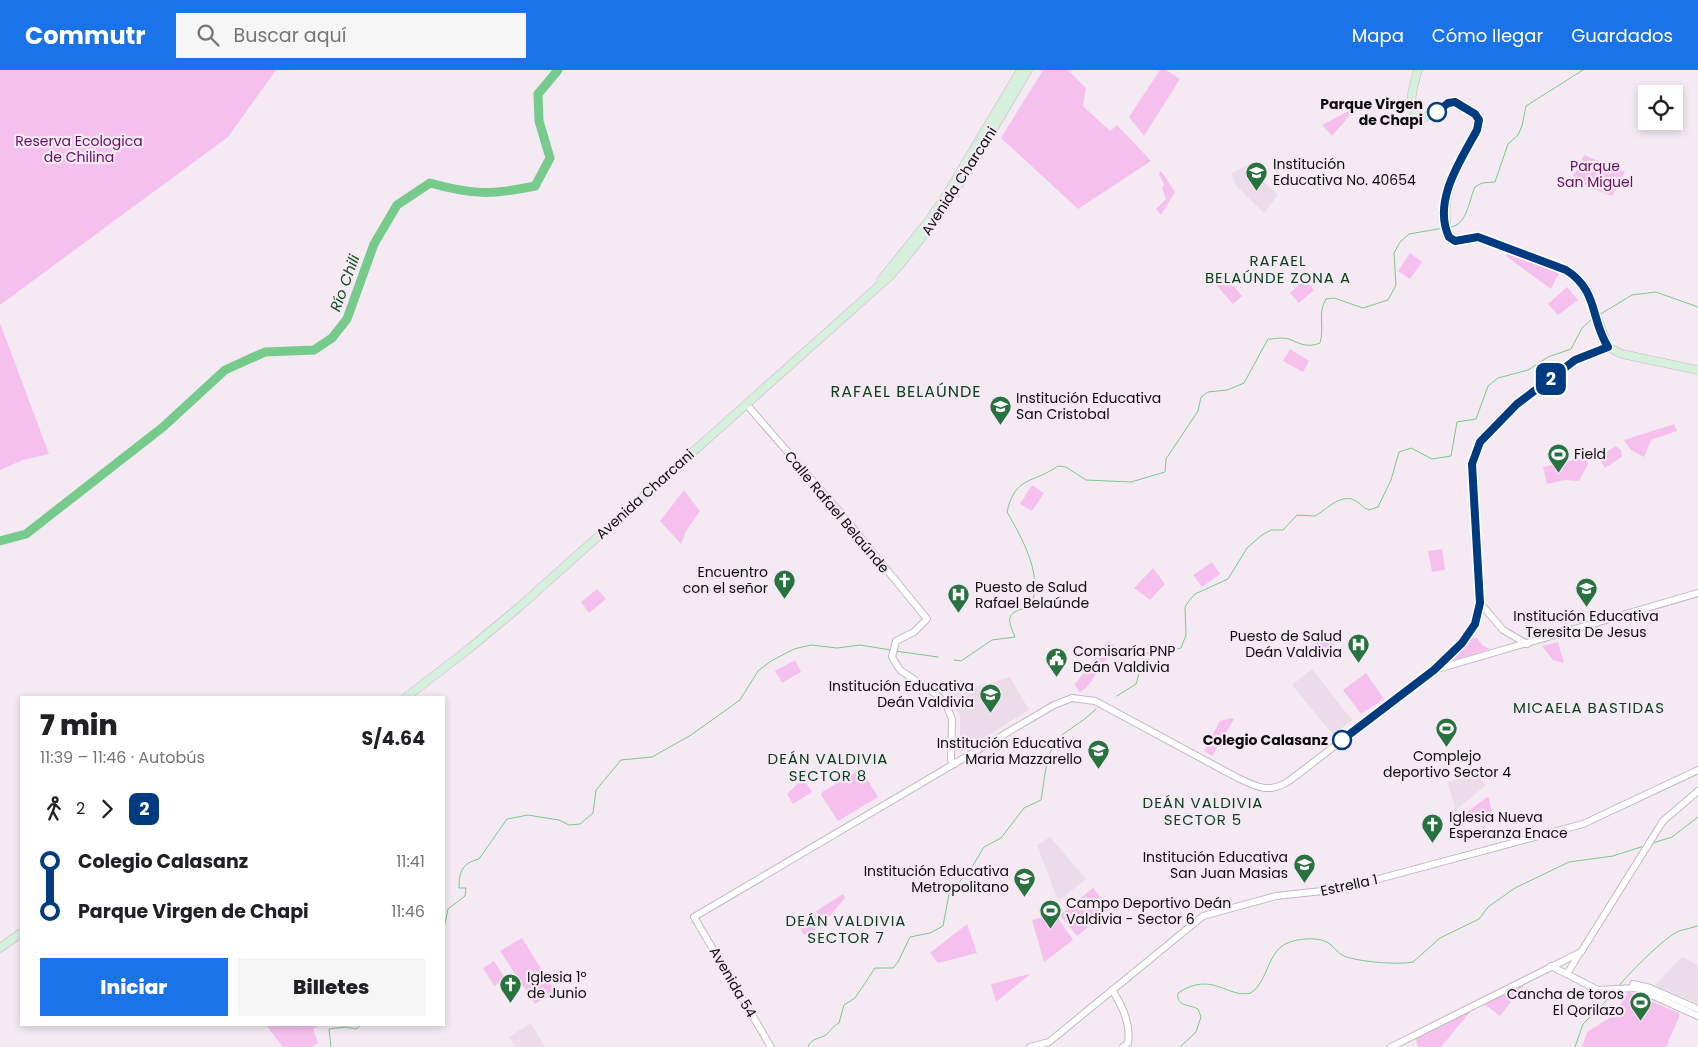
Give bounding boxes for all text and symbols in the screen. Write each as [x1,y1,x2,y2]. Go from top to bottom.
search box [176,13,526,58]
text: Commutr [25,19,146,52]
icon: search [194,21,222,49]
text: Buscar aquí [234,22,346,49]
text: Mapa [1352,23,1404,48]
text: Cómo llegar [1432,23,1543,48]
text: Guardados [1571,23,1673,48]
map controls [1638,85,1683,130]
button: locate [1638,85,1683,130]
place label: Parque Virgen de Chapi [1320,94,1423,130]
marker: Parque Virgen de Chapi [1427,102,1447,122]
street label: Avenida Charcani [916,123,1002,239]
park label: Reserva Ecologica de Chilina [15,131,143,167]
place label: Institución Educativa No. 40654 [1273,154,1416,190]
park label: Parque San Miguel [1557,156,1633,192]
school or university icon: Institución Educativa No. 40654 [1245,160,1269,191]
district label: RAFAEL BELAÚNDE ZONA A [1205,250,1351,288]
water label: Río Chili [325,251,365,314]
line badge: 2 [1535,363,1567,395]
text: 2 [1546,366,1556,391]
district label: RAFAEL BELAÚNDE [830,380,982,403]
place label: Institución Educativa San Cristobal [1016,388,1161,424]
school or university icon: Institución Educativa San Cristobal [988,394,1012,425]
sports icon: Field [1546,442,1570,473]
street label: Avenida Charcani [592,444,698,544]
place label: Field [1574,444,1606,464]
street label: Calle Rafael Belaúnde [780,447,894,578]
place label: Encuentro con el señor [683,562,768,598]
church icon: Encuentro con el señor [772,568,796,599]
school or university icon: Institución Educativa Teresita De Jesus [1574,576,1598,607]
place label: Puesto de Salud Rafael Belaúnde [975,577,1089,613]
hospital icon: Puesto de Salud Rafael Belaúnde [947,583,971,614]
place label: Institución Educativa Teresita De Jesus [1513,606,1659,642]
place label: Puesto de Salud Deán Valdivia [1230,626,1342,662]
hospital icon: Puesto de Salud Deán Valdivia [1346,632,1370,663]
place label: Comisaría PNP Deán Valdivia [1073,641,1175,677]
public building icon: Comisaría PNP Deán Valdivia [1045,647,1069,678]
place label: Institución Educativa Deán Valdivia [829,676,974,712]
school or university icon: Institución Educativa Deán Valdivia [978,682,1002,713]
district label: MICAELA BASTIDAS [1513,697,1665,718]
text: 7 min [40,706,118,745]
sports icon: Complejo deportivo Sector 4 [1435,716,1459,747]
text: S/4.64 [362,725,425,752]
place label: Colegio Calasanz [1203,730,1328,750]
marker: Colegio Calasanz [1332,730,1352,750]
place label: Institución Educativa Maria Mazzarello [937,733,1082,769]
school or university icon: Institución Educativa Maria Mazzarello [1086,739,1110,770]
text: 11:39 – 11:46 · Autobús [40,746,205,769]
place label: Complejo deportivo Sector 4 [1383,746,1511,782]
district label: DEÁN VALDIVIA SECTOR 8 [768,748,888,786]
district label: DEÁN VALDIVIA SECTOR 5 [1143,792,1263,830]
icon: walk [40,795,68,823]
icon: forward [93,795,121,823]
text: 2 [139,796,149,821]
text: 2 [76,797,85,820]
place label: Iglesia Nueva Esperanza Enace [1449,807,1568,843]
church icon: Iglesia Nueva Esperanza Enace [1421,813,1445,844]
place label: Institución Educativa San Juan Masias [1143,847,1288,883]
text: Colegio Calasanz [78,848,248,875]
text: 11:41 [396,850,425,873]
school or university icon: Institución Educativa San Juan Masias [1292,853,1316,884]
place label: Institución Educativa Metropolitano [864,861,1009,897]
school or university icon: Institución Educativa Metropolitano [1013,867,1037,898]
street label: Estrella 1 [1319,869,1379,901]
place label: Campo Deportivo Deán Valdivia - Sector 6 [1066,893,1231,929]
text: Parque Virgen de Chapi [78,898,309,925]
sports icon: Campo Deportivo Deán Valdivia - Sector 6 [1038,899,1062,930]
text: 11:46 [391,900,425,923]
district label: DEÁN VALDIVIA SECTOR 7 [786,910,906,948]
street label: Avenida 54 [705,943,761,1021]
button: Iniciar [40,958,228,1016]
button: Billetes [238,958,425,1016]
place label: Iglesia 1º de Junio [527,967,587,1003]
church icon: Iglesia 1º de Junio [499,973,523,1004]
place label: Cancha de toros El Qorilazo [1507,984,1624,1020]
sports icon: Cancha de toros El Qorilazo [1628,990,1652,1021]

